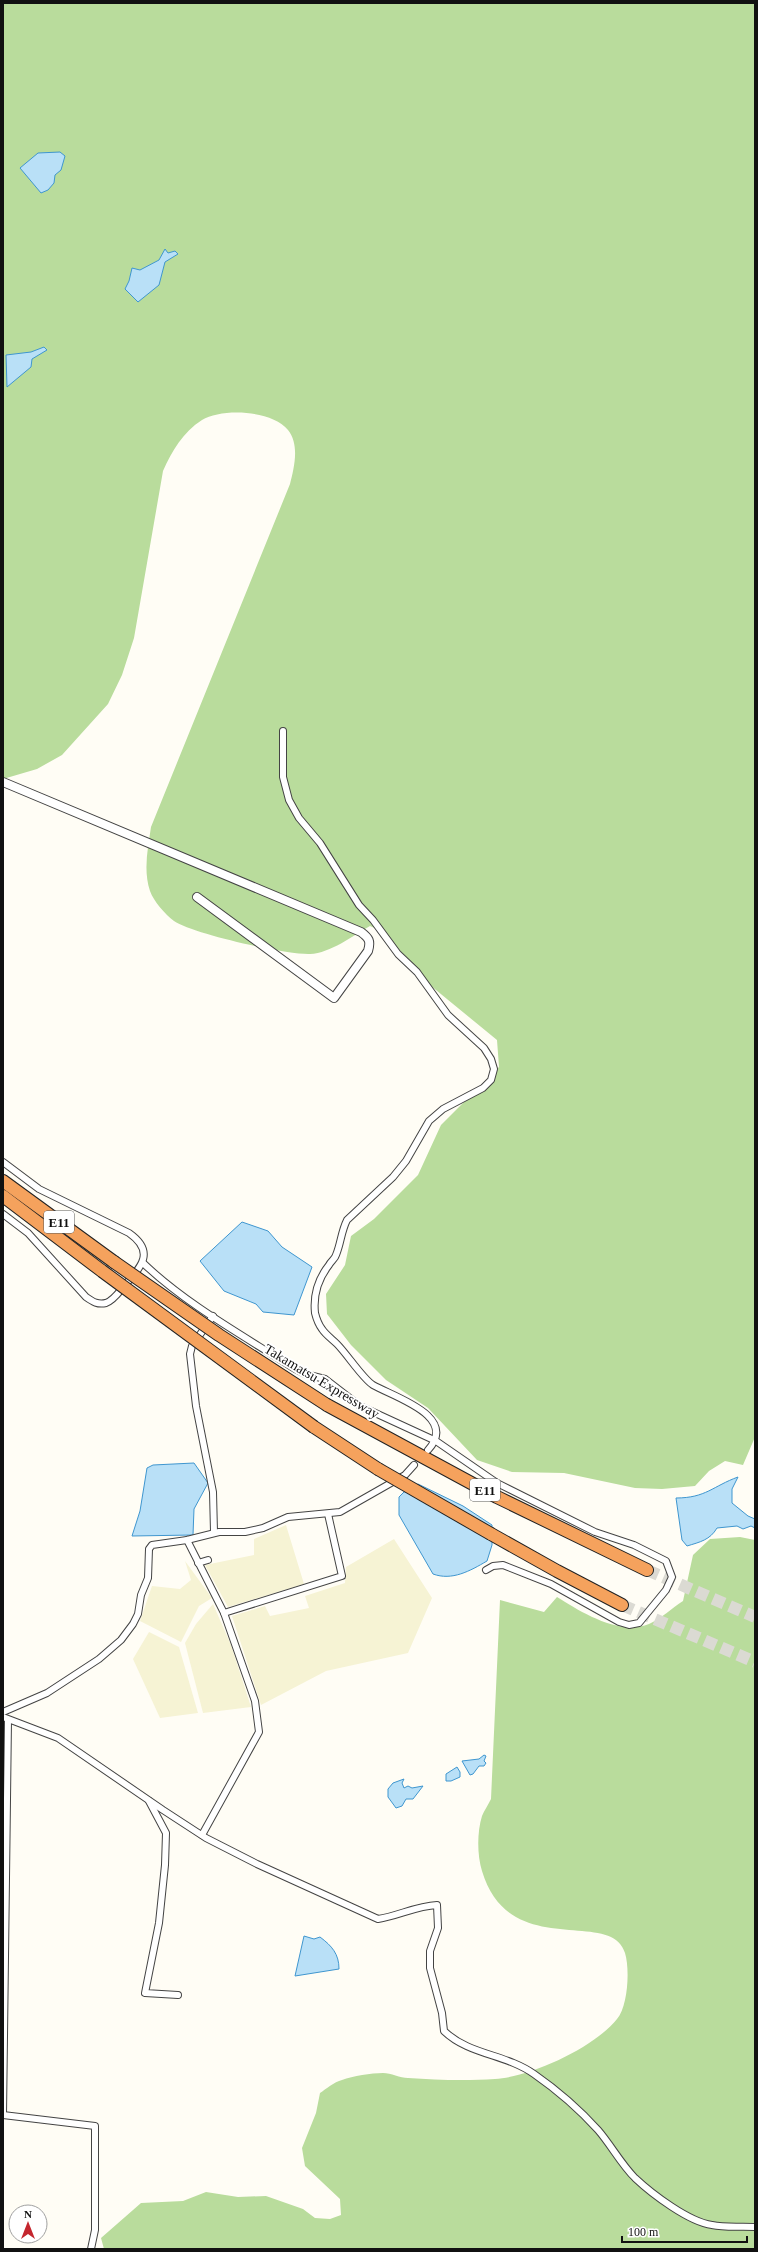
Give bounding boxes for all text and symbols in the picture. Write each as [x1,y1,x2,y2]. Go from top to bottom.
road number: E11 [44,1211,74,1233]
street label: Takamatsu Expressway [261,1341,382,1422]
road number: E11 [470,1479,500,1501]
north arrow [8,2204,48,2244]
text: N [24,2208,32,2220]
scale bar [622,2218,747,2244]
text: 100 m [628,2225,659,2239]

